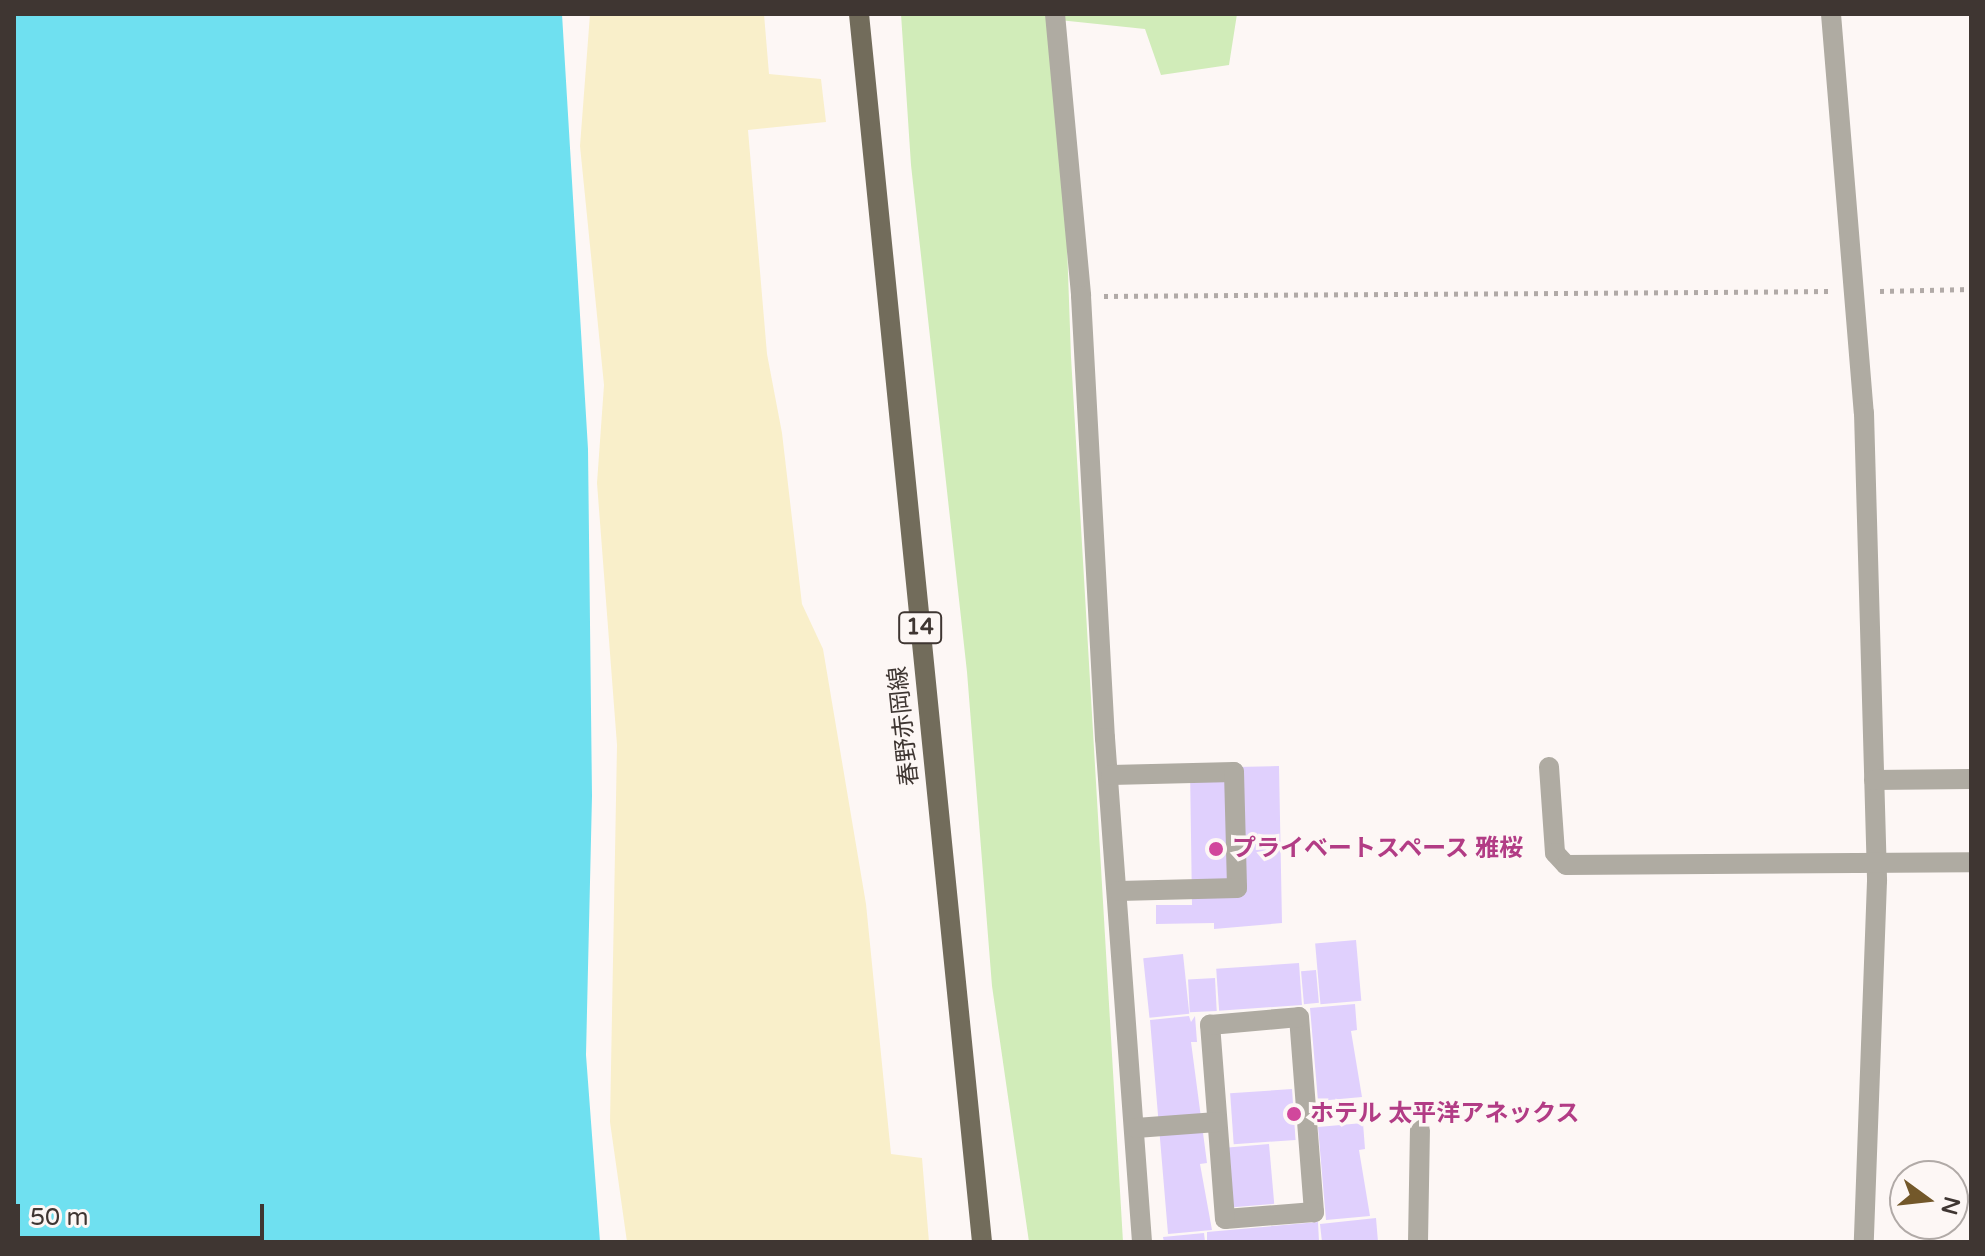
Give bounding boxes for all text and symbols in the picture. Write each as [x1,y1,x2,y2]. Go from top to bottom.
road number: 14 [898,610,942,646]
street label: 春野赤岡線 [883,665,925,787]
place label: プライベートスペース 雅桜 [1232,835,1526,863]
marker: プライベートスペース 雅桜 [1207,840,1225,858]
place label: ホテル 太平洋アネックス [1310,1100,1580,1128]
marker: ホテル 太平洋アネックス [1285,1105,1303,1123]
north arrow [1889,1160,1969,1240]
scale bar [20,1188,268,1238]
text: N [1935,1194,1965,1218]
text: 50 m [30,1203,88,1232]

